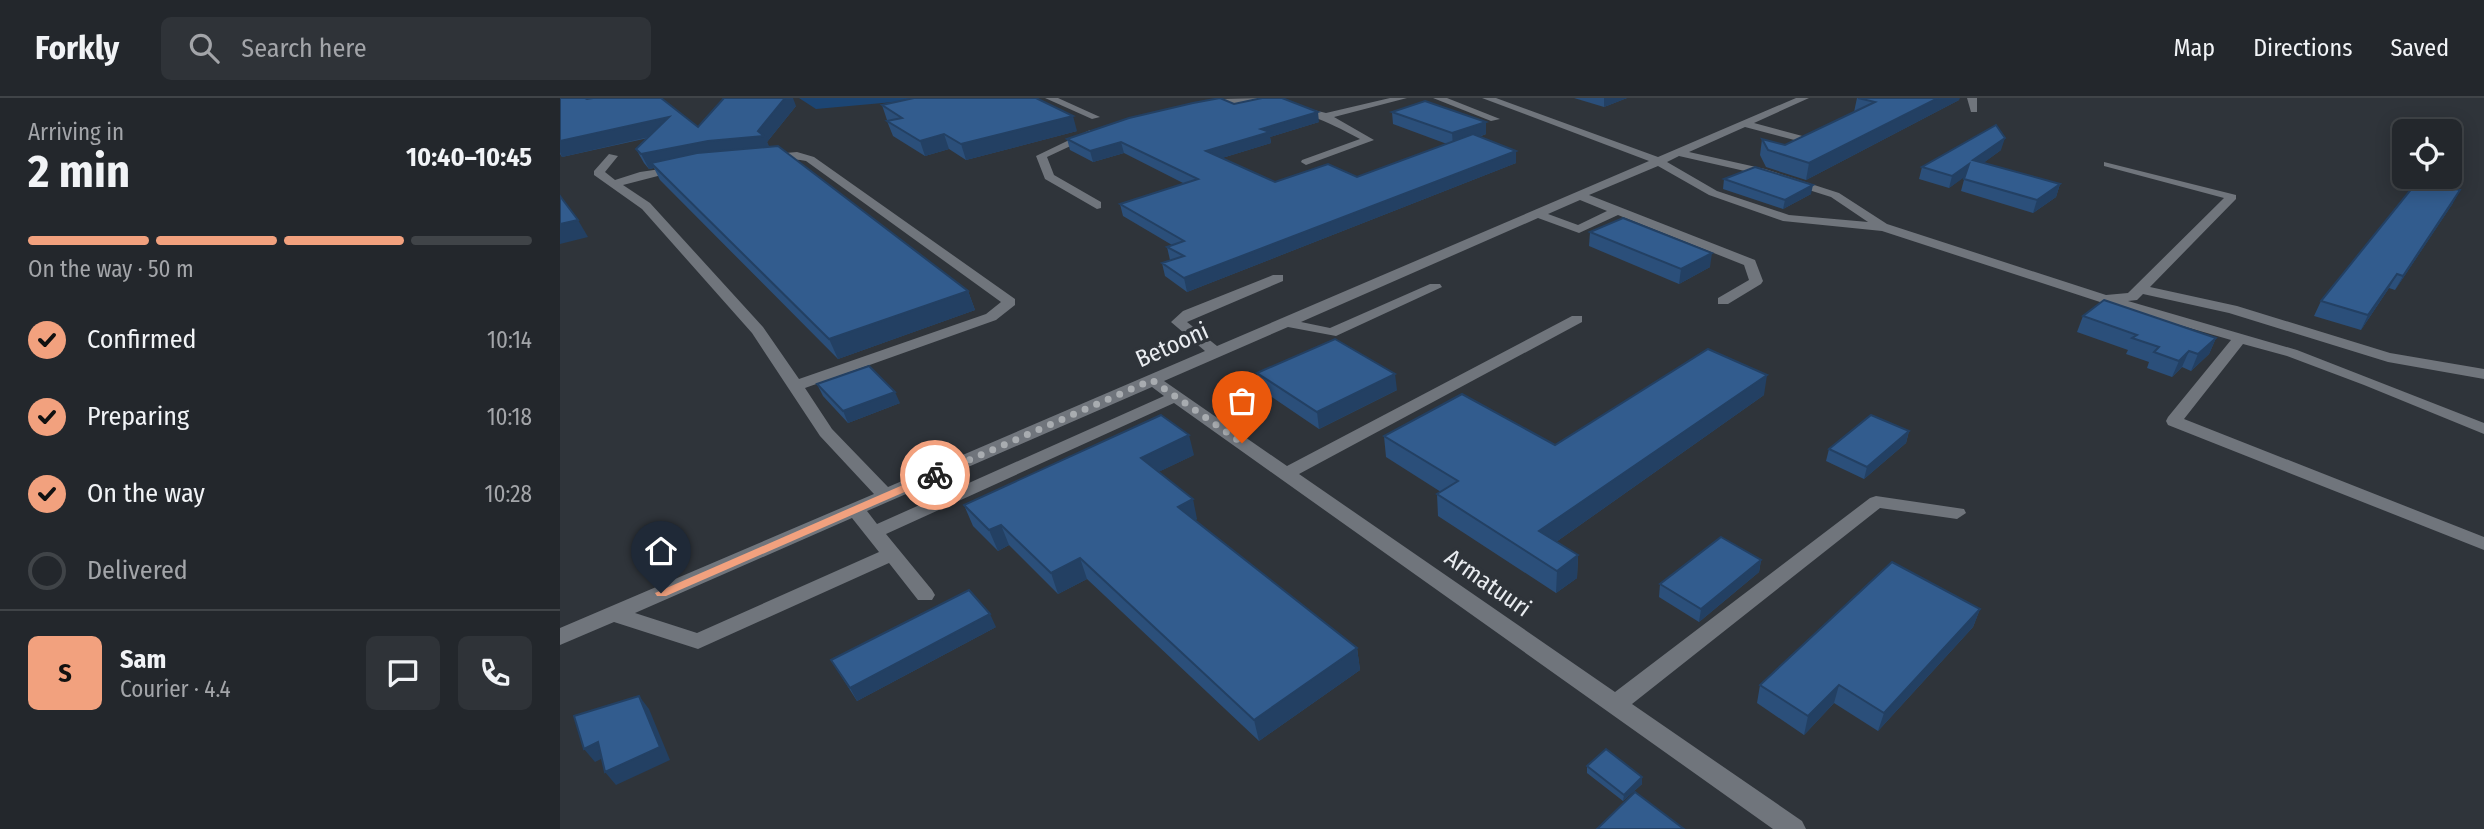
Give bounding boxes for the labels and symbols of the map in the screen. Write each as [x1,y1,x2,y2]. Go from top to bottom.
street label: Betooni [1131,317,1213,373]
pin [1212,371,1272,443]
courier [900,440,970,510]
pin [631,521,691,593]
street label: Armatuuri [1440,543,1536,623]

